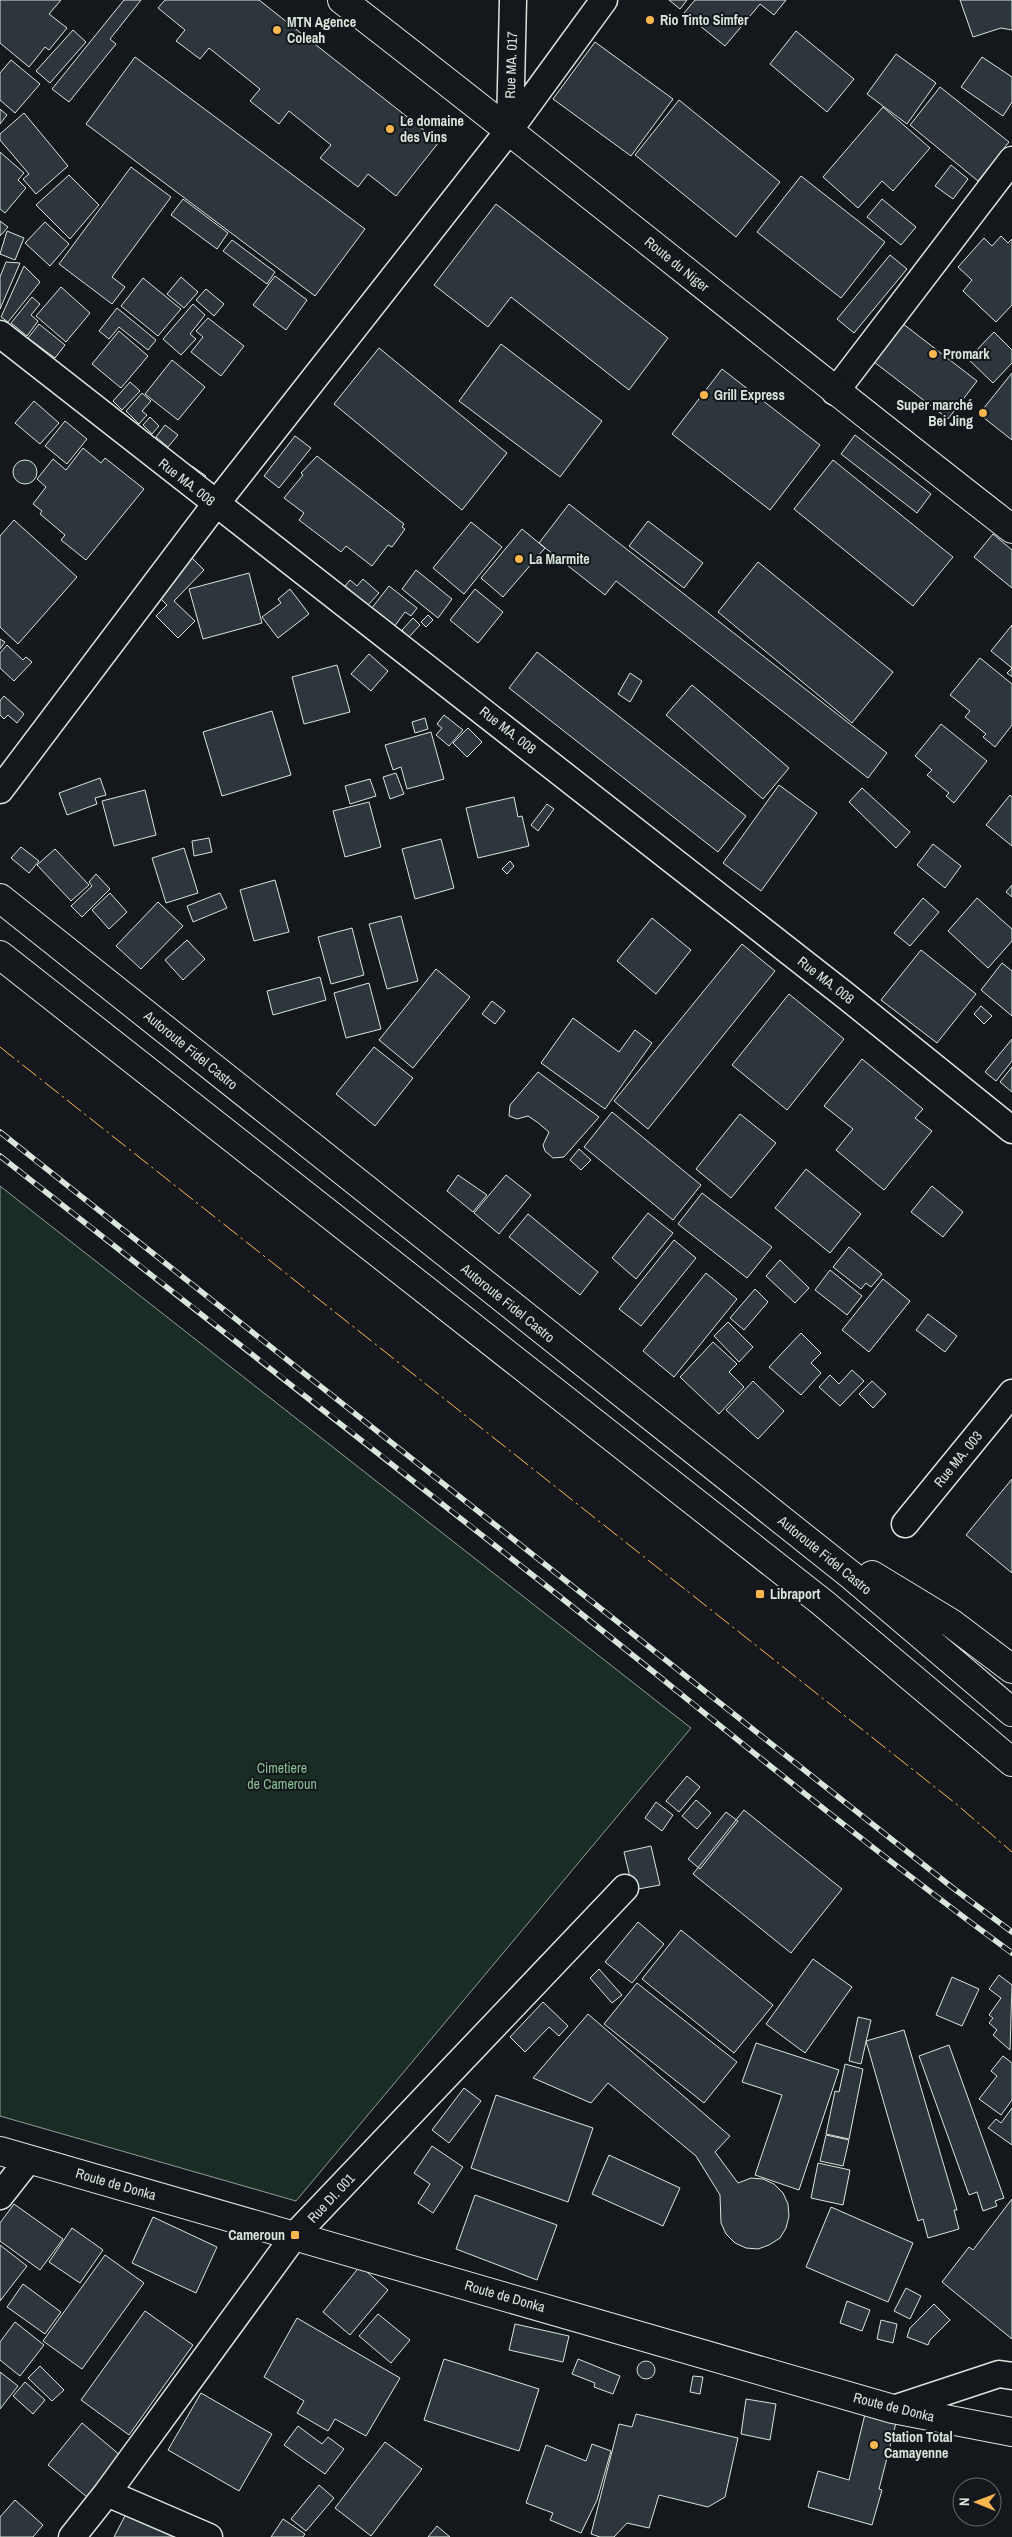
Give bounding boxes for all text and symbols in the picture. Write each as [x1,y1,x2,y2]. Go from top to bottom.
place label: Rio Tinto Simfer [660,11,749,29]
place label: MTN Agence Coleah [287,13,356,47]
marker: Rio Tinto Simfer [644,14,656,26]
marker: MTN Agence Coleah [271,24,283,36]
street label: Rue MA. 017 [501,31,521,99]
place label: Le domaine des Vins [400,112,464,146]
marker: Le domaine des Vins [384,123,396,135]
street label: Route du Niger [641,233,713,296]
place label: Promark [943,345,990,363]
marker: Promark [927,348,939,360]
place label: Grill Express [714,386,785,404]
marker: Grill Express [698,389,710,401]
place label: Super marché Bei Jing [896,396,973,430]
marker: Super marché Bei Jing [977,407,989,419]
street label: Rue MA. 008 [155,454,219,510]
place label: La Marmite [529,550,590,568]
marker: La Marmite [513,553,525,565]
street label: Rue MA. 008 [476,702,540,758]
street label: Rue MA. 008 [794,952,858,1008]
street label: Autoroute Fidel Castro [140,1006,242,1093]
street label: Autoroute Fidel Castro [457,1259,559,1346]
street label: Rue MA. 003 [930,1427,986,1491]
street label: Autoroute Fidel Castro [774,1511,876,1598]
place label: Libraport [770,1585,821,1603]
marker: Libraport [754,1588,766,1600]
park label: Cimetiere de Cameroun [247,1759,317,1793]
street label: Route de Donka [74,2164,159,2204]
street label: Rue DI. 001 [304,2169,359,2227]
place label: Cameroun [228,2226,285,2244]
marker: Cameroun [289,2229,301,2241]
street label: Route de Donka [463,2276,548,2316]
street label: Route de Donka [852,2388,937,2426]
place label: Station Total Camayenne [884,2428,953,2462]
marker: Station Total Camayenne [868,2439,880,2451]
north arrow [952,2477,1002,2527]
text: N [955,2497,973,2506]

